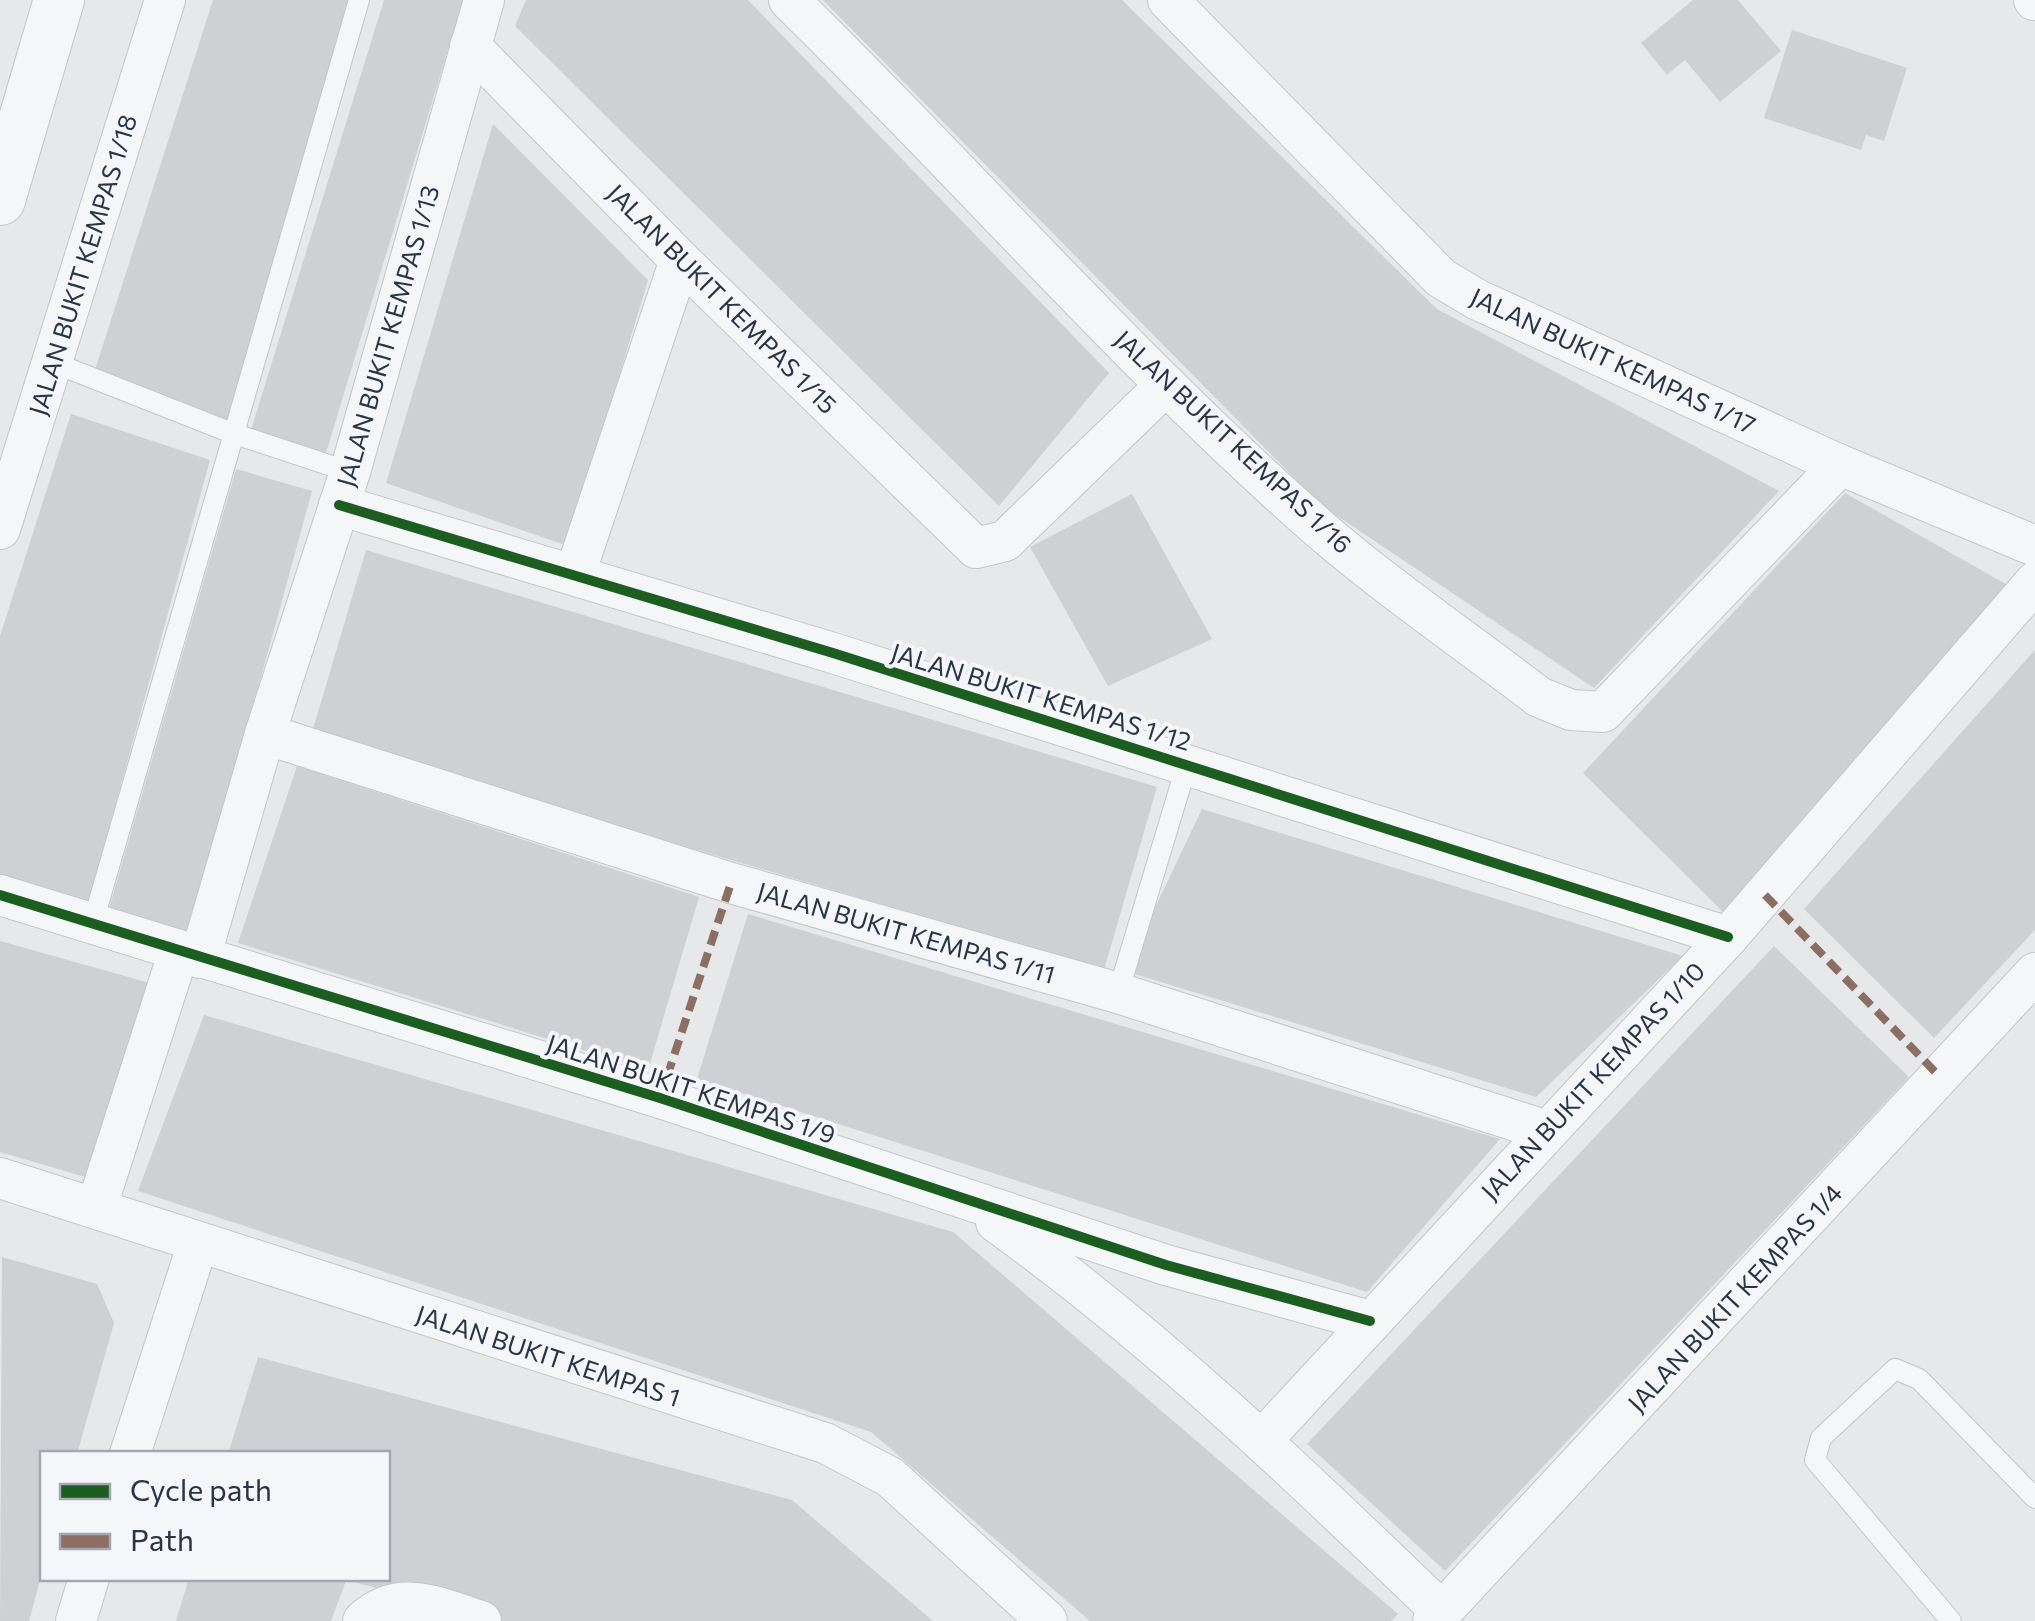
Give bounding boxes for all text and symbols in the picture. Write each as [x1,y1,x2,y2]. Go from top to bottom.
street label: JALAN BUKIT KEMPAS 1/18 [22,111,142,419]
street label: JALAN BUKIT KEMPAS 1/15 [602,177,844,419]
street label: JALAN BUKIT KEMPAS 1/13 [330,182,444,490]
street label: JALAN BUKIT KEMPAS 1/17 [1466,281,1761,439]
street label: JALAN BUKIT KEMPAS 1/16 [1109,324,1358,559]
street label: JALAN BUKIT KEMPAS 1/12 [888,636,1195,756]
street label: JALAN BUKIT KEMPAS 1/11 [754,875,1059,989]
street label: JALAN BUKIT KEMPAS 1/10 [1474,955,1710,1205]
street label: JALAN BUKIT KEMPAS 1/9 [543,1027,839,1149]
street label: JALAN BUKIT KEMPAS 1/4 [1621,1177,1848,1417]
street label: JALAN BUKIT KEMPAS 1 [412,1298,684,1412]
legend [40,1451,390,1581]
text: Cycle path [130,1470,272,1507]
text: Path [130,1520,194,1557]

